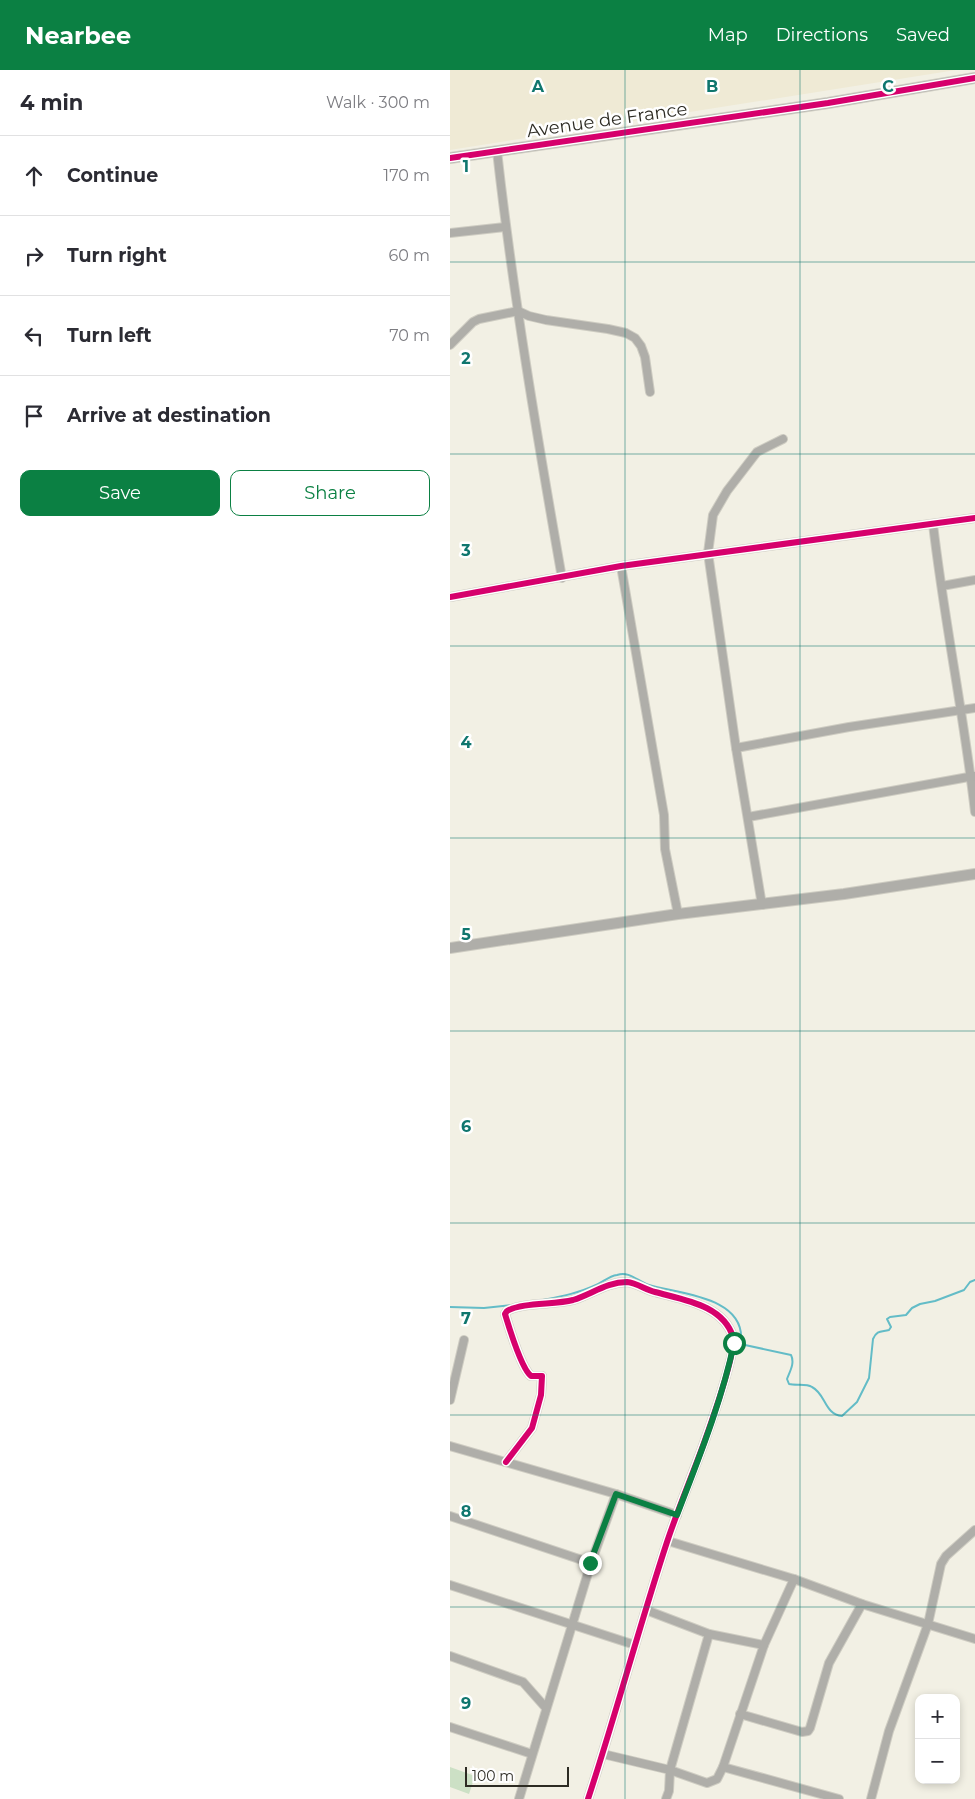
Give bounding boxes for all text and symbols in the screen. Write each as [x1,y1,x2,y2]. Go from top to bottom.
text: Nearbee [25,21,131,50]
text: Map [708,24,748,46]
text: Directions [776,24,868,46]
text: Saved [896,24,950,46]
text: A [531,77,545,96]
text: B [706,77,718,96]
text: C [882,77,894,96]
text: 4 min [20,90,83,115]
text: Walk · 300 m [326,93,430,112]
street label: Avenue de France [525,98,689,142]
text: 1 [463,157,469,176]
icon: ahead [20,162,48,190]
text: Continue [67,164,158,187]
text: 170 m [383,166,430,185]
icon: right [20,242,48,270]
text: Turn right [67,244,167,267]
text: 60 m [388,246,430,265]
icon: left [20,322,48,350]
text: Turn left [67,324,152,347]
text: 70 m [389,326,430,345]
text: 2 [461,349,471,368]
icon: arrive [20,402,48,430]
text: Arrive at destination [67,404,271,427]
button: Save [20,470,220,516]
button: Share [230,470,430,516]
text: 3 [460,541,471,560]
text: 4 [460,733,472,752]
text: 5 [461,925,471,944]
text: 6 [461,1117,471,1136]
text: 7 [461,1309,471,1328]
route start [723,1332,746,1355]
text: 8 [461,1502,471,1521]
route end [579,1552,602,1575]
text: 9 [461,1694,471,1713]
map controls [915,1694,960,1784]
button: + [915,1694,960,1739]
button: − [915,1739,960,1784]
scale bar [465,1764,569,1787]
text: 100 m [472,1767,514,1785]

